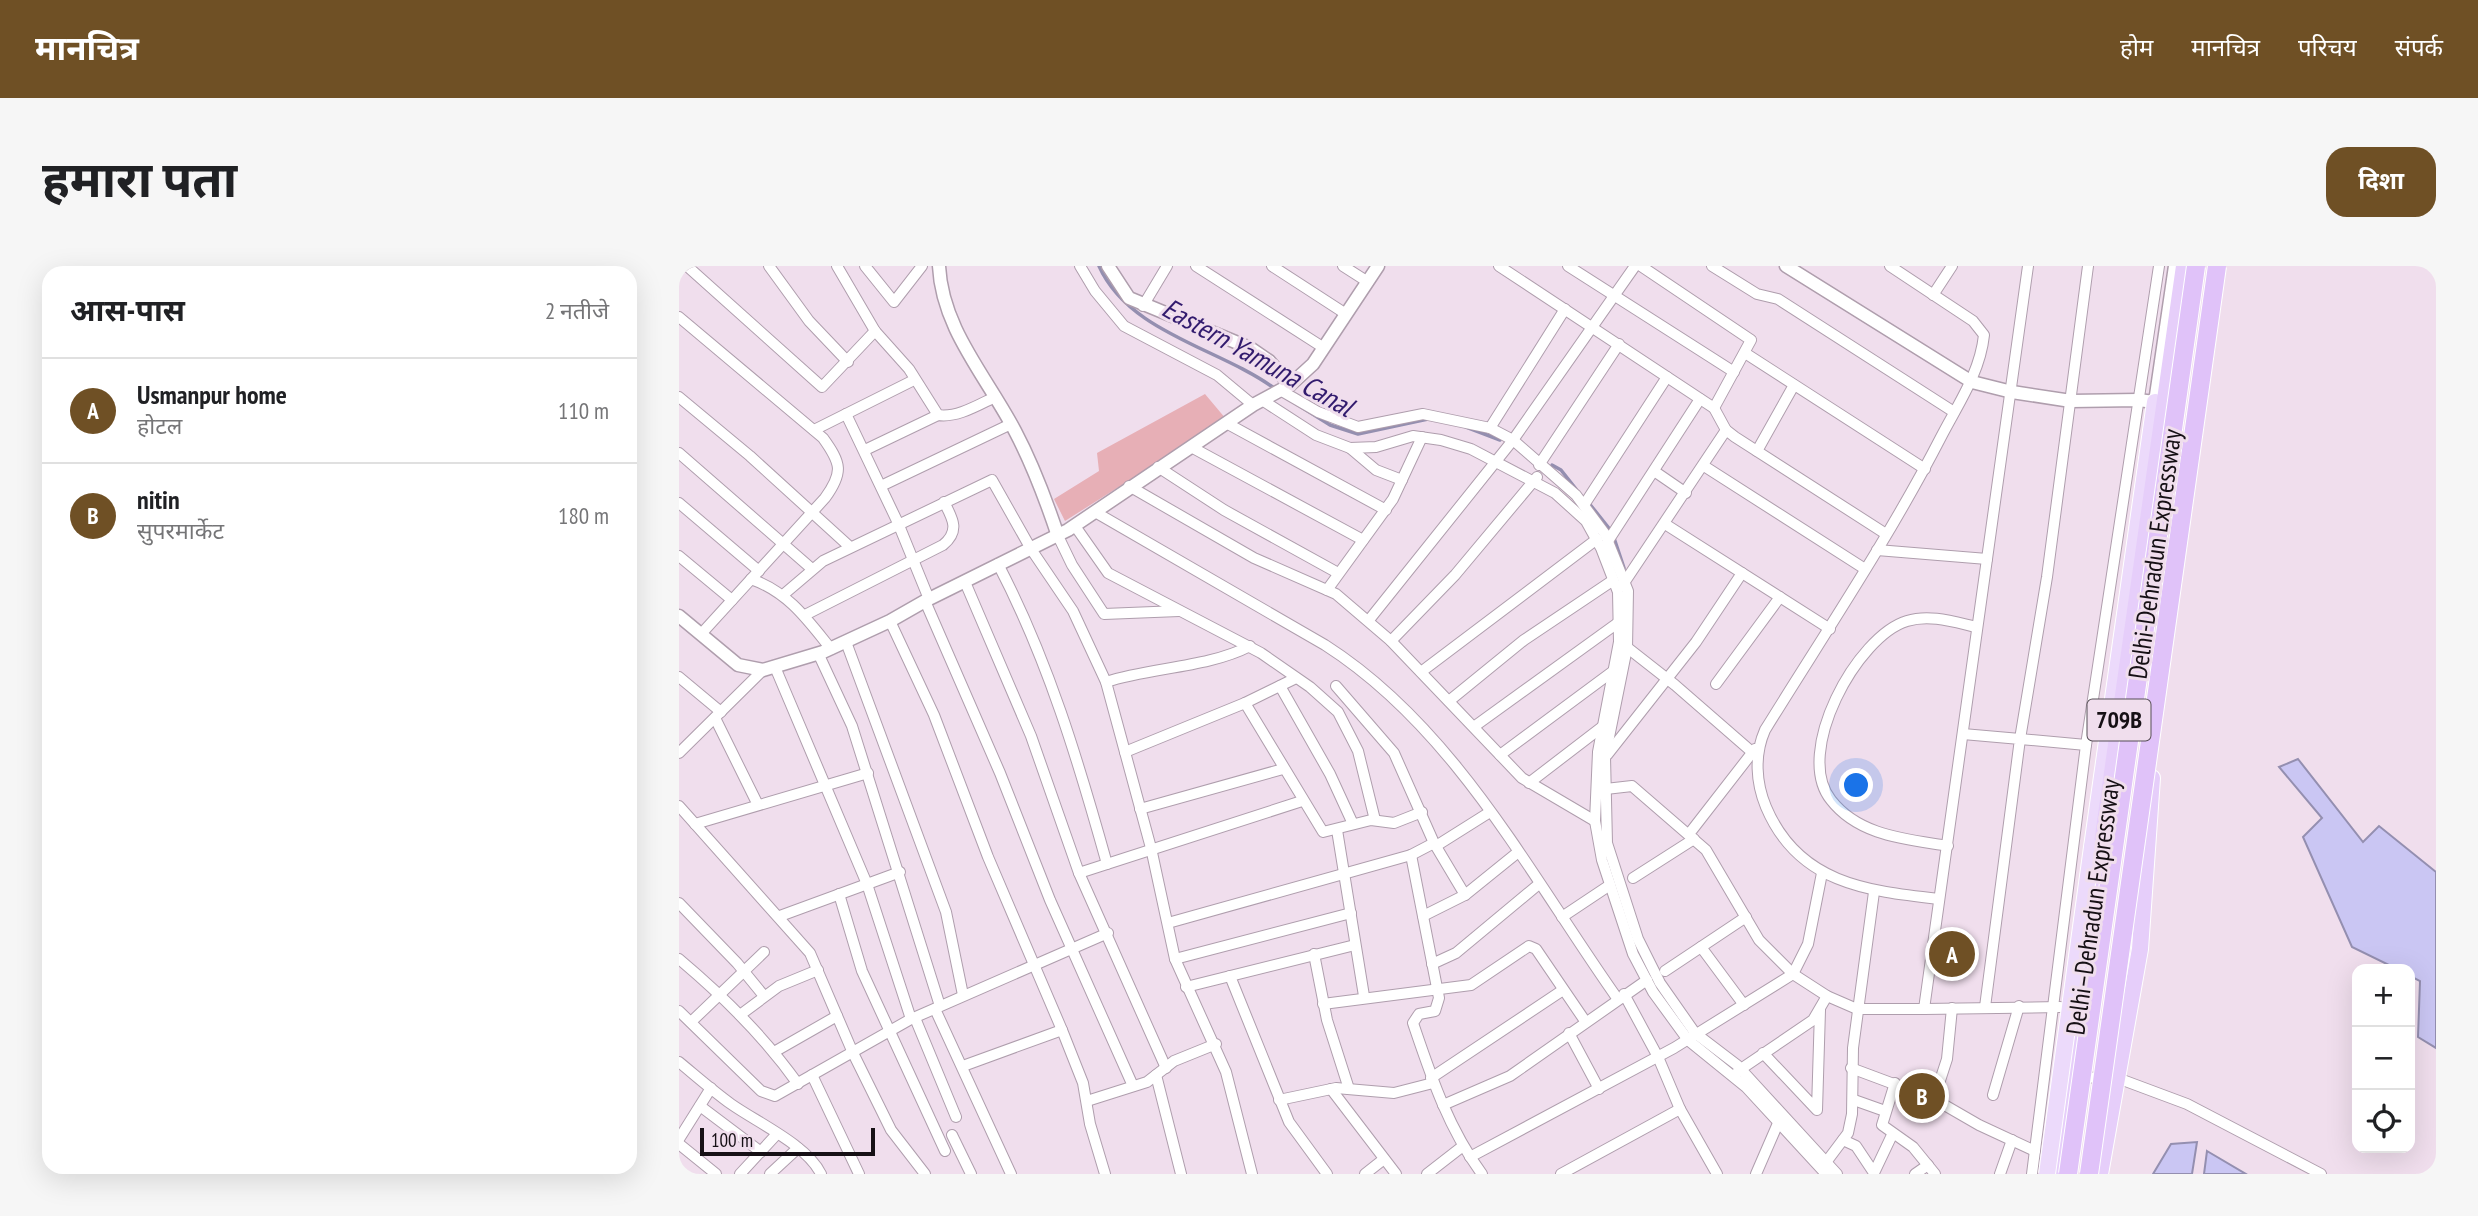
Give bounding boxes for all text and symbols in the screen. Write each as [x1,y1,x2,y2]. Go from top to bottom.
text: मानचित्र [35,26,139,69]
text: होम [2120,32,2153,63]
text: मानचित्र [2191,32,2260,63]
text: परिचय [2298,32,2357,63]
text: संपर्क [2395,32,2443,63]
text: हमारा पता [42,147,237,211]
button: दिशा [2326,147,2436,217]
water label: Eastern Yamuna Canal [1156,289,1362,426]
text: आस-पास [70,290,185,329]
text: 2 नतीजे [545,296,609,325]
text: Usmanpur home [137,378,287,411]
text: A [87,396,99,425]
text: 110 m [558,396,609,425]
text: होटल [137,411,182,440]
street label: Delhi-Dehradun Expressway [2121,427,2188,681]
text: nitin [137,483,180,516]
text: B [87,501,99,530]
text: 180 m [558,501,609,530]
text: सुपरमार्केट [137,516,224,545]
road number: 709B [2087,700,2151,741]
your location [1839,768,1873,802]
street label: Delhi–Dehradun Expressway [2058,777,2127,1037]
pin: A [1929,928,1975,980]
map controls [2352,964,2415,1153]
button: + [2352,964,2415,1027]
button: − [2352,1027,2415,1090]
pin: B [1899,1070,1945,1122]
button: locate [2352,1090,2415,1153]
scale bar [700,1125,875,1157]
text: 100 m [711,1128,753,1152]

